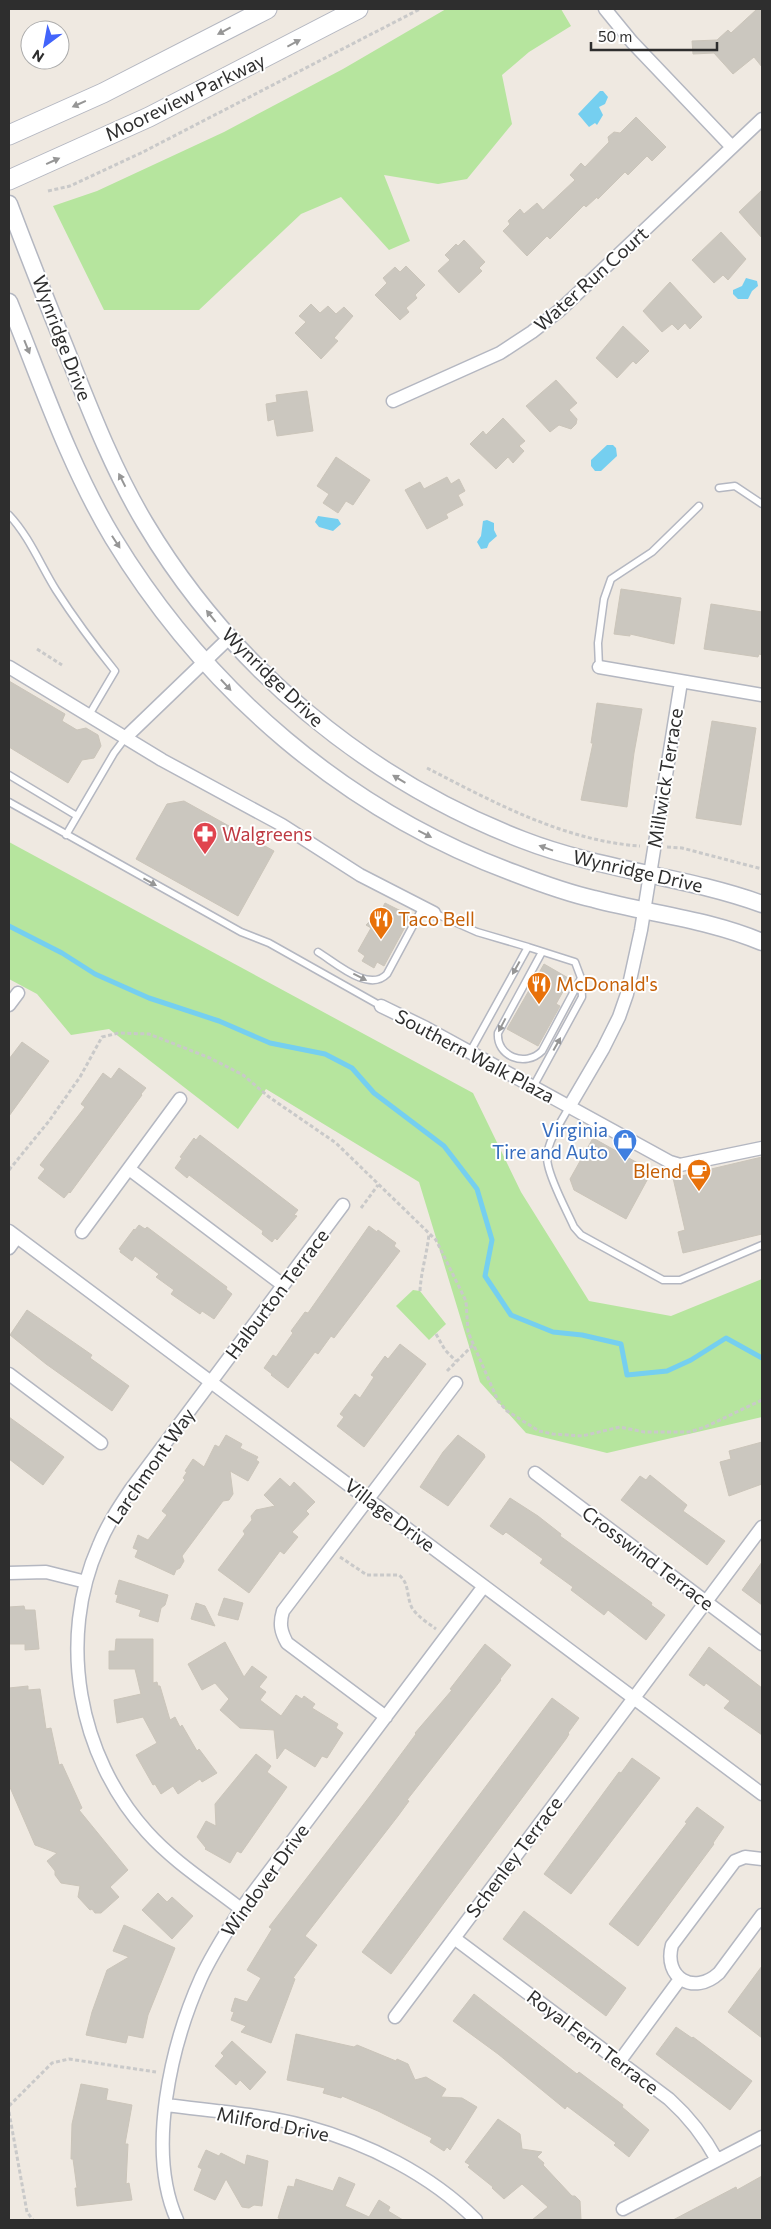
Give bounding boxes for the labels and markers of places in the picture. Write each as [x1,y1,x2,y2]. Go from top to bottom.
pharmacy icon: Walgreens [192,821,218,855]
place label: Walgreens [222,822,312,845]
restaurant icon: Taco Bell [368,906,394,940]
place label: Taco Bell [398,907,475,930]
restaurant icon: McDonald's [526,971,552,1005]
place label: McDonald's [556,972,658,995]
place label: Virginia Tire and Auto [492,1118,608,1163]
shop icon: Virginia Tire and Auto [612,1128,638,1162]
cafe icon: Blend [686,1158,712,1192]
place label: Blend [633,1159,682,1182]

